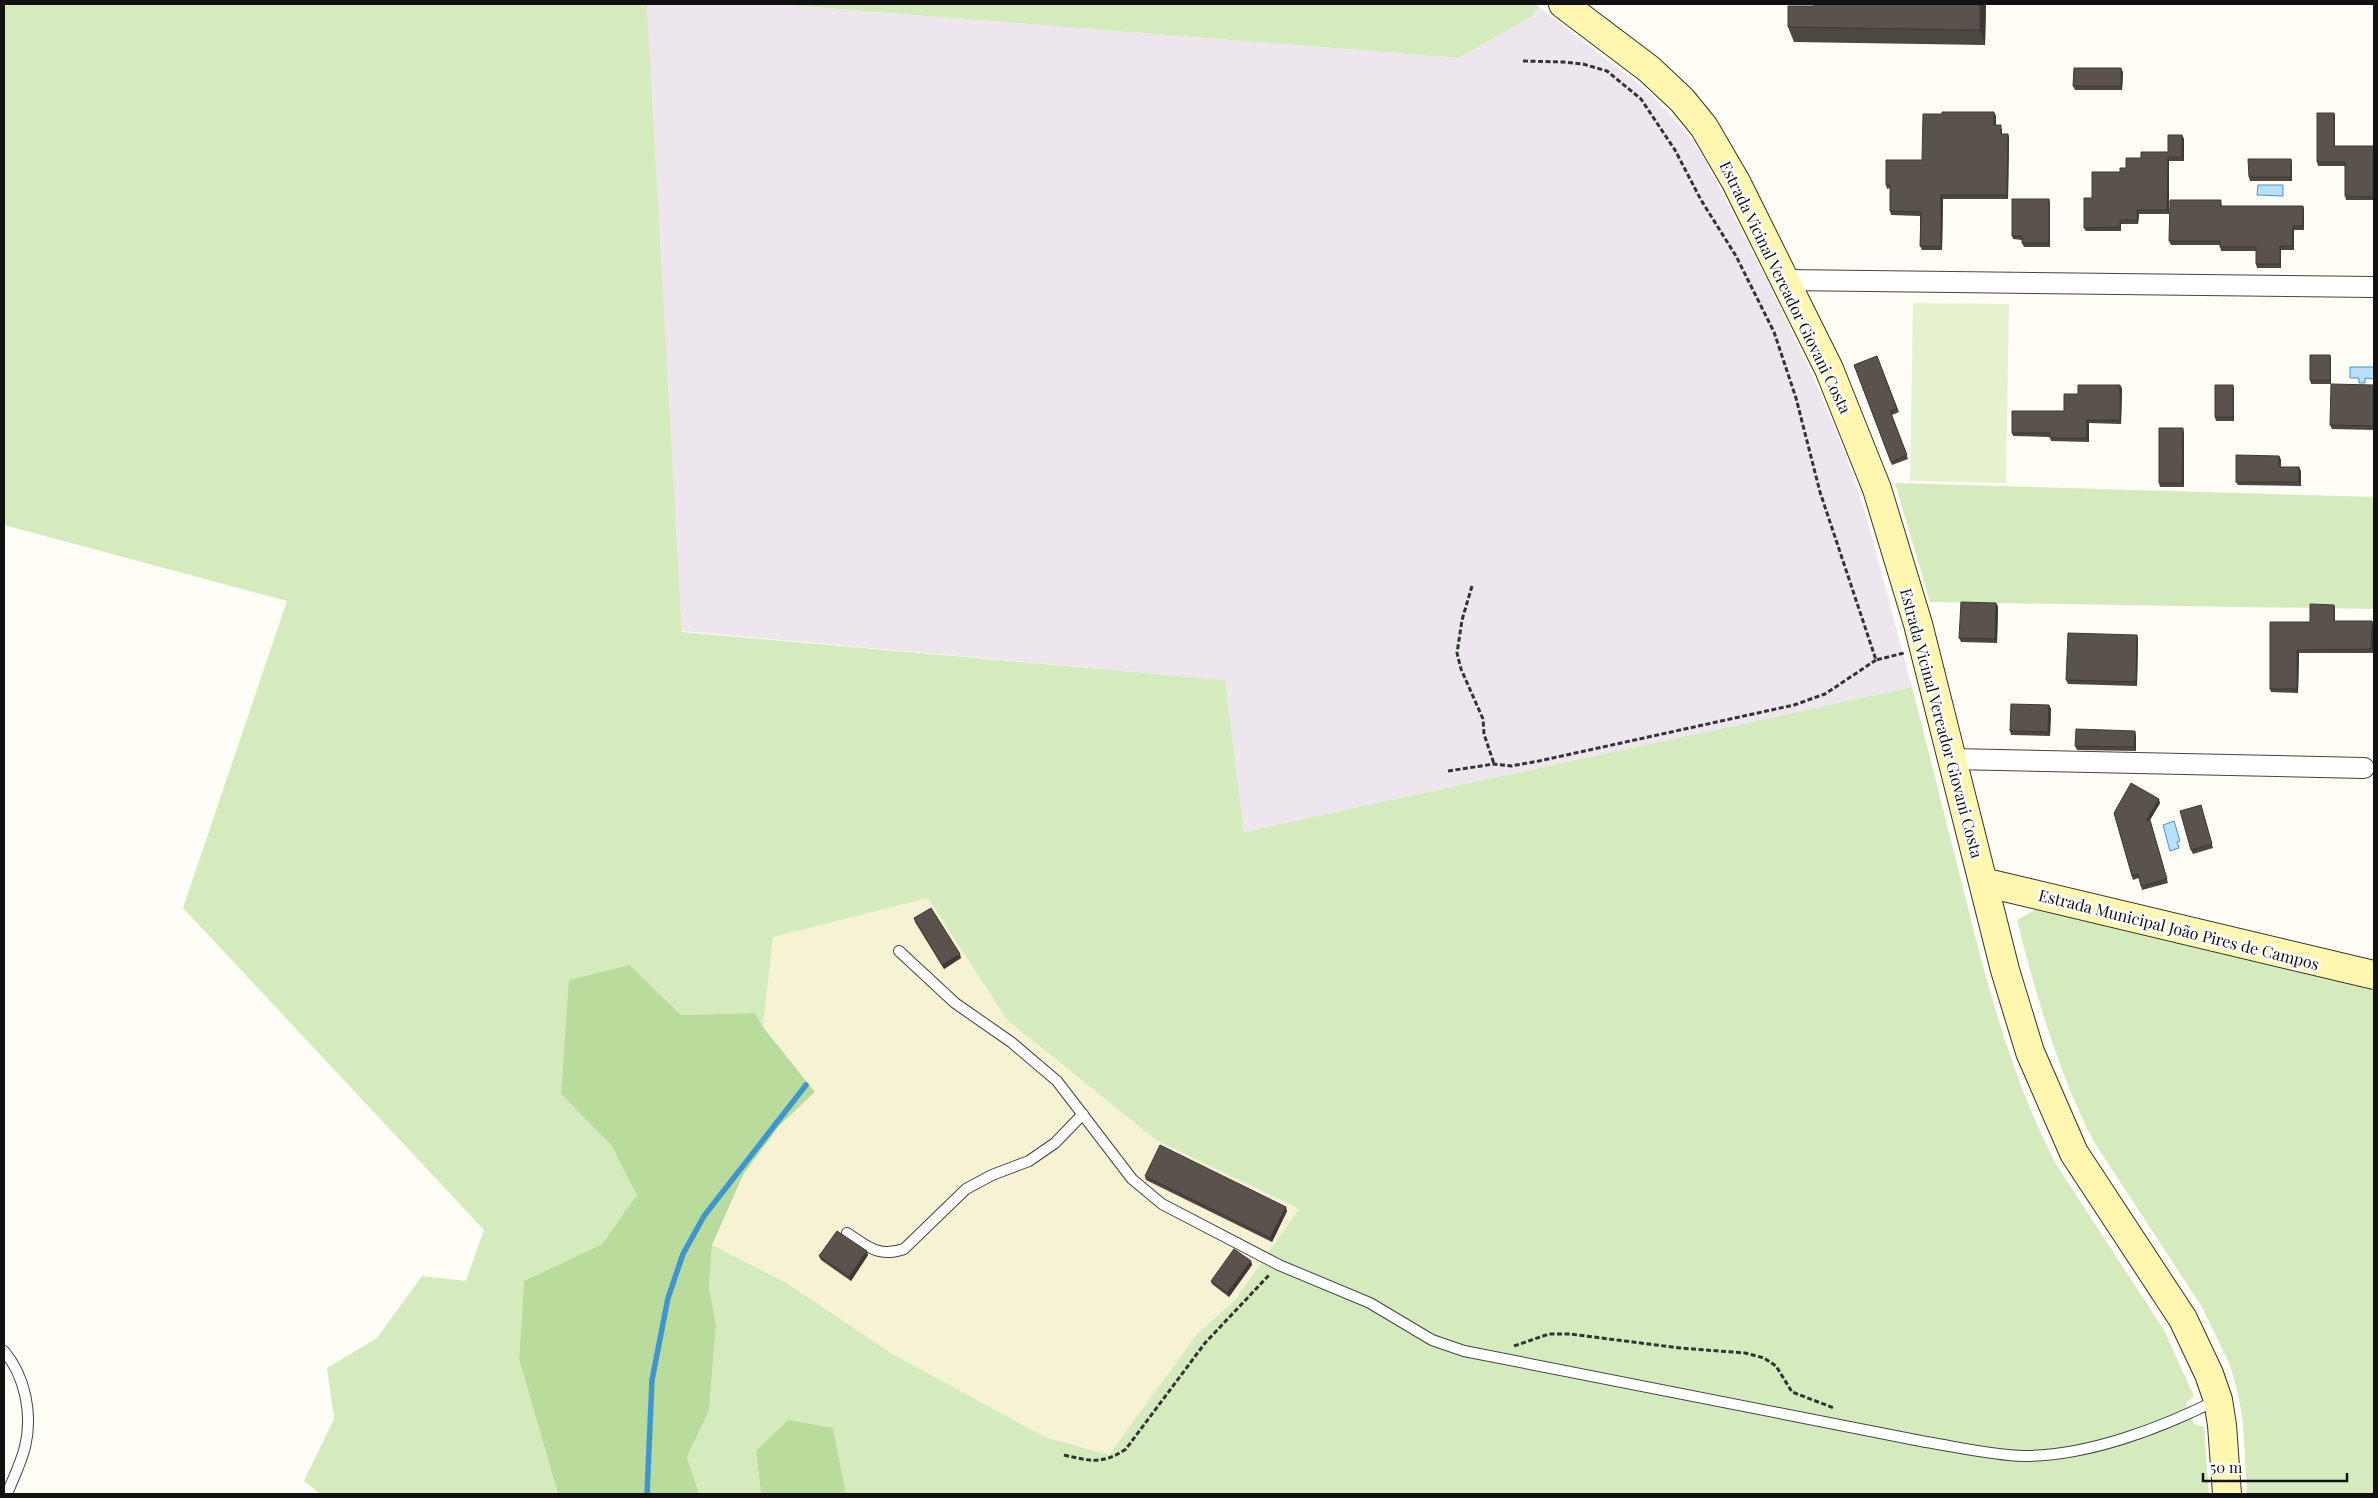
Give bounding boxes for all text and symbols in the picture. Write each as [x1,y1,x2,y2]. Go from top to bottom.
street label: Estrada Vicinal Vereador Giovani Costa [1716,157,1856,417]
street label: Estrada Vicinal Vereador Giovani Costa [1896,586,1988,860]
street label: Estrada Municipal João Pires de Campos [2036,884,2322,974]
scale bar [2203,1450,2347,1482]
text: 50 m [2210,1457,2243,1477]

